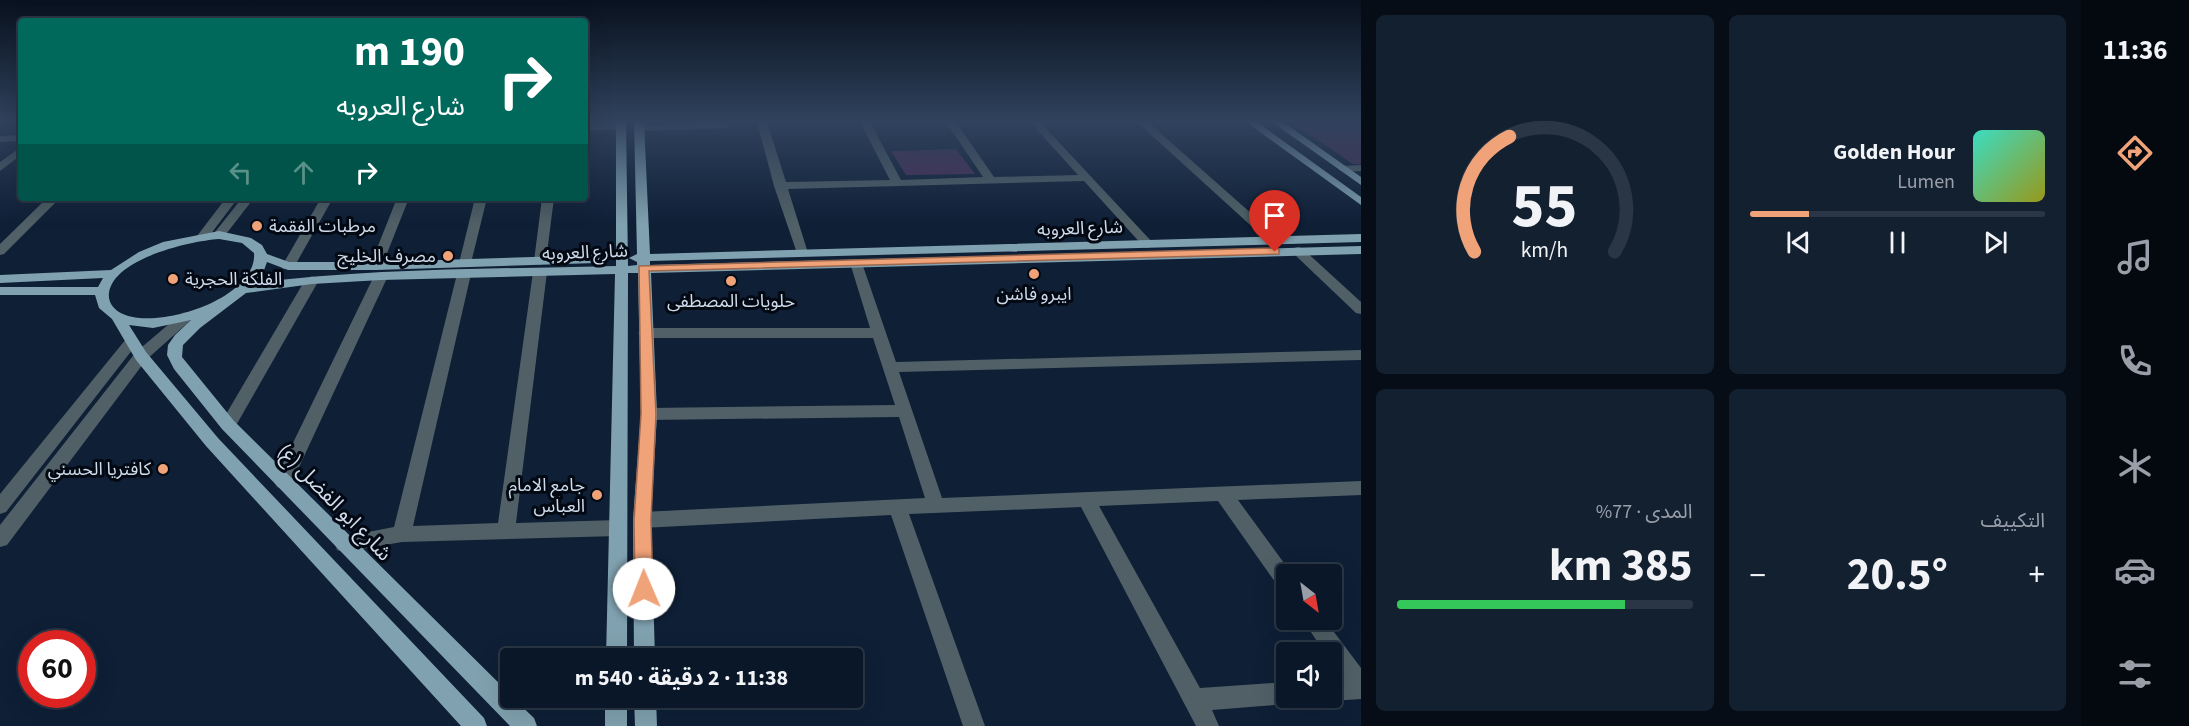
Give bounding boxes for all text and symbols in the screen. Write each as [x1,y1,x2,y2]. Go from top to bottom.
text: 190 m [354,22,465,82]
text: 11:36 [2102,31,2168,70]
icon: right [486,42,564,120]
text: شارع العروبه [336,87,465,126]
icon: directions [2114,132,2156,174]
text: Golden Hour [1833,136,1955,168]
icon: left [224,156,257,189]
icon: ahead [287,156,320,189]
icon: right [350,156,383,189]
text: 55 [1512,162,1578,251]
text: Lumen [1897,168,1955,196]
pin [1249,190,1300,252]
icon: arrive [1258,199,1291,232]
place label: مرطبات الفقمة [269,214,376,239]
street label: شارع العروبه [1037,215,1123,243]
marker: مرطبات الفقمة [250,219,264,233]
icon: previous [1782,226,1815,259]
icon: pause [1881,226,1914,259]
icon: next [1979,226,2012,259]
text: km/h [1521,235,1569,266]
icon: music [2114,236,2156,278]
street label: شارع العروبه [542,239,628,267]
place label: مصرف الخليج [337,244,436,269]
marker: مصرف الخليج [441,249,455,263]
place label: الفلكة الحجرية [185,267,282,292]
marker: ايبرو فاشن [1027,267,1041,281]
marker: الفلكة الحجرية [166,272,180,286]
marker: حلويات المصطفى [724,274,738,288]
place label: ايبرو فاشن [996,282,1072,307]
place label: حلويات المصطفى [667,289,795,314]
icon: phone [2114,340,2156,382]
street label: شارع ابو الفضل (ع) [271,436,399,568]
icon: climate [2114,445,2156,487]
place label: كافتريا الحسني [48,457,152,482]
marker: كافتريا الحسني [156,462,170,476]
place label: جامع الامام العباس [508,473,585,519]
marker: جامع الامام العباس [590,488,604,502]
text: المدى · 77% [1596,498,1693,526]
text: التكييف [1981,507,2045,535]
text: 385 km [1549,534,1693,598]
text: 20.5° [1847,543,1948,607]
icon: car [2114,549,2156,591]
text: − [1750,552,1766,599]
text: + [2029,552,2045,599]
position arrow [612,557,676,621]
north arrow [1276,564,1342,630]
map controls [1276,564,1342,708]
speed limit sign: 60 [18,630,96,708]
button: sound [1276,642,1342,708]
icon: filters [2114,653,2156,695]
text: 11:38 · 2 دقيقة · 540 m [575,662,788,694]

